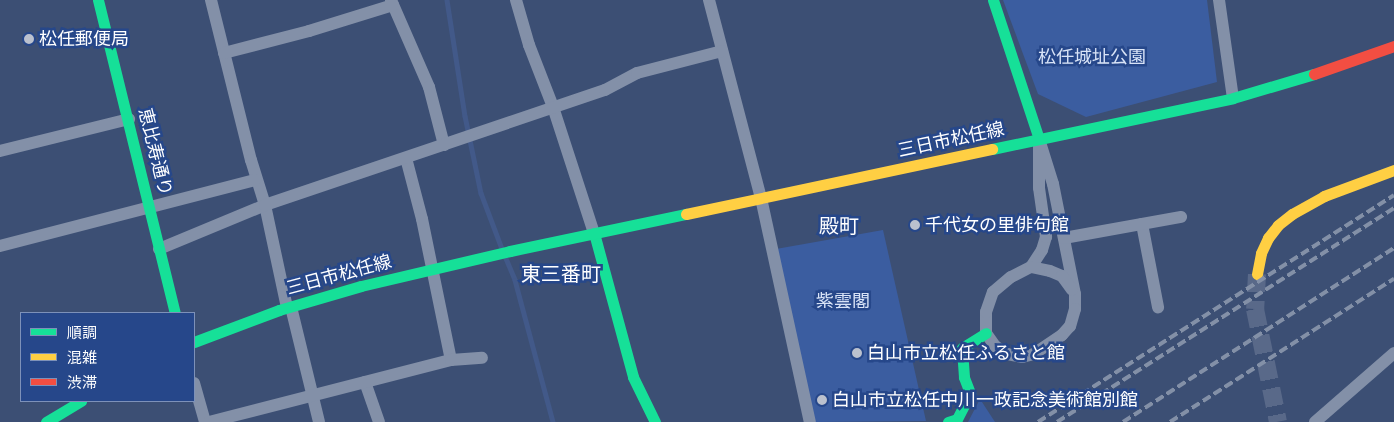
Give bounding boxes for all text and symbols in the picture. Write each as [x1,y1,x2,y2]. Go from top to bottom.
place label: 松任郵便局 [39,28,129,50]
marker: 松任郵便局 [23,33,35,45]
park label: 松任城址公園 [1038,46,1146,68]
street label: 恵比寿通り [134,106,176,198]
street label: 三日市松任線 [896,118,1006,162]
district label: 殿町 [819,213,859,237]
place label: 千代女の里俳句館 [925,214,1069,236]
marker: 千代女の里俳句館 [909,219,921,231]
street label: 三日市松任線 [284,251,394,299]
district label: 東三番町 [521,261,601,285]
park label: 紫雲閣 [816,290,870,312]
legend [20,312,195,402]
text: 順調 [67,323,97,342]
place label: 白山市立松任ふるさと館 [867,342,1065,364]
marker: 白山市立松任ふるさと館 [851,347,863,359]
text: 混雑 [67,348,97,367]
text: 渋滞 [67,373,97,392]
place label: 白山市立松任中川一政記念美術館別館 [832,389,1138,411]
marker: 白山市立松任中川一政記念美術館別館 [816,394,828,406]

